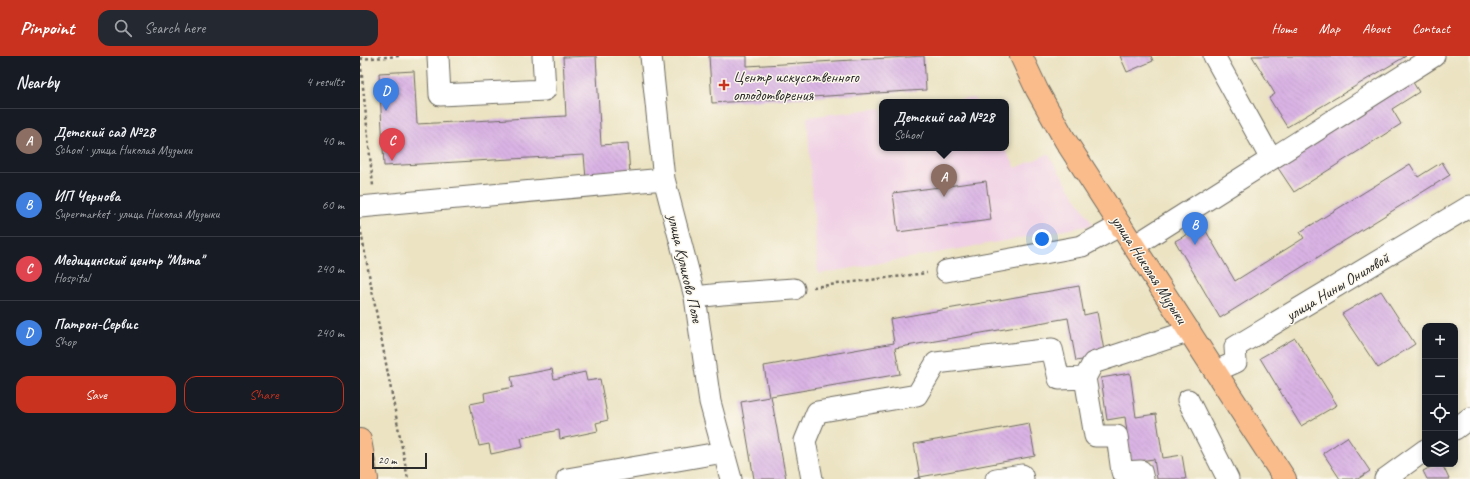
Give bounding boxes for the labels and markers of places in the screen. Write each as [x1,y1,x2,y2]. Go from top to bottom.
place label: Центр искусственного оплодотворения [733,67,860,105]
pin: D [373,78,399,111]
marker: Центр искусственного оплодотворения [718,79,730,91]
pin: C [379,128,405,161]
pin: A [931,164,957,197]
pin: B [1182,212,1208,245]

